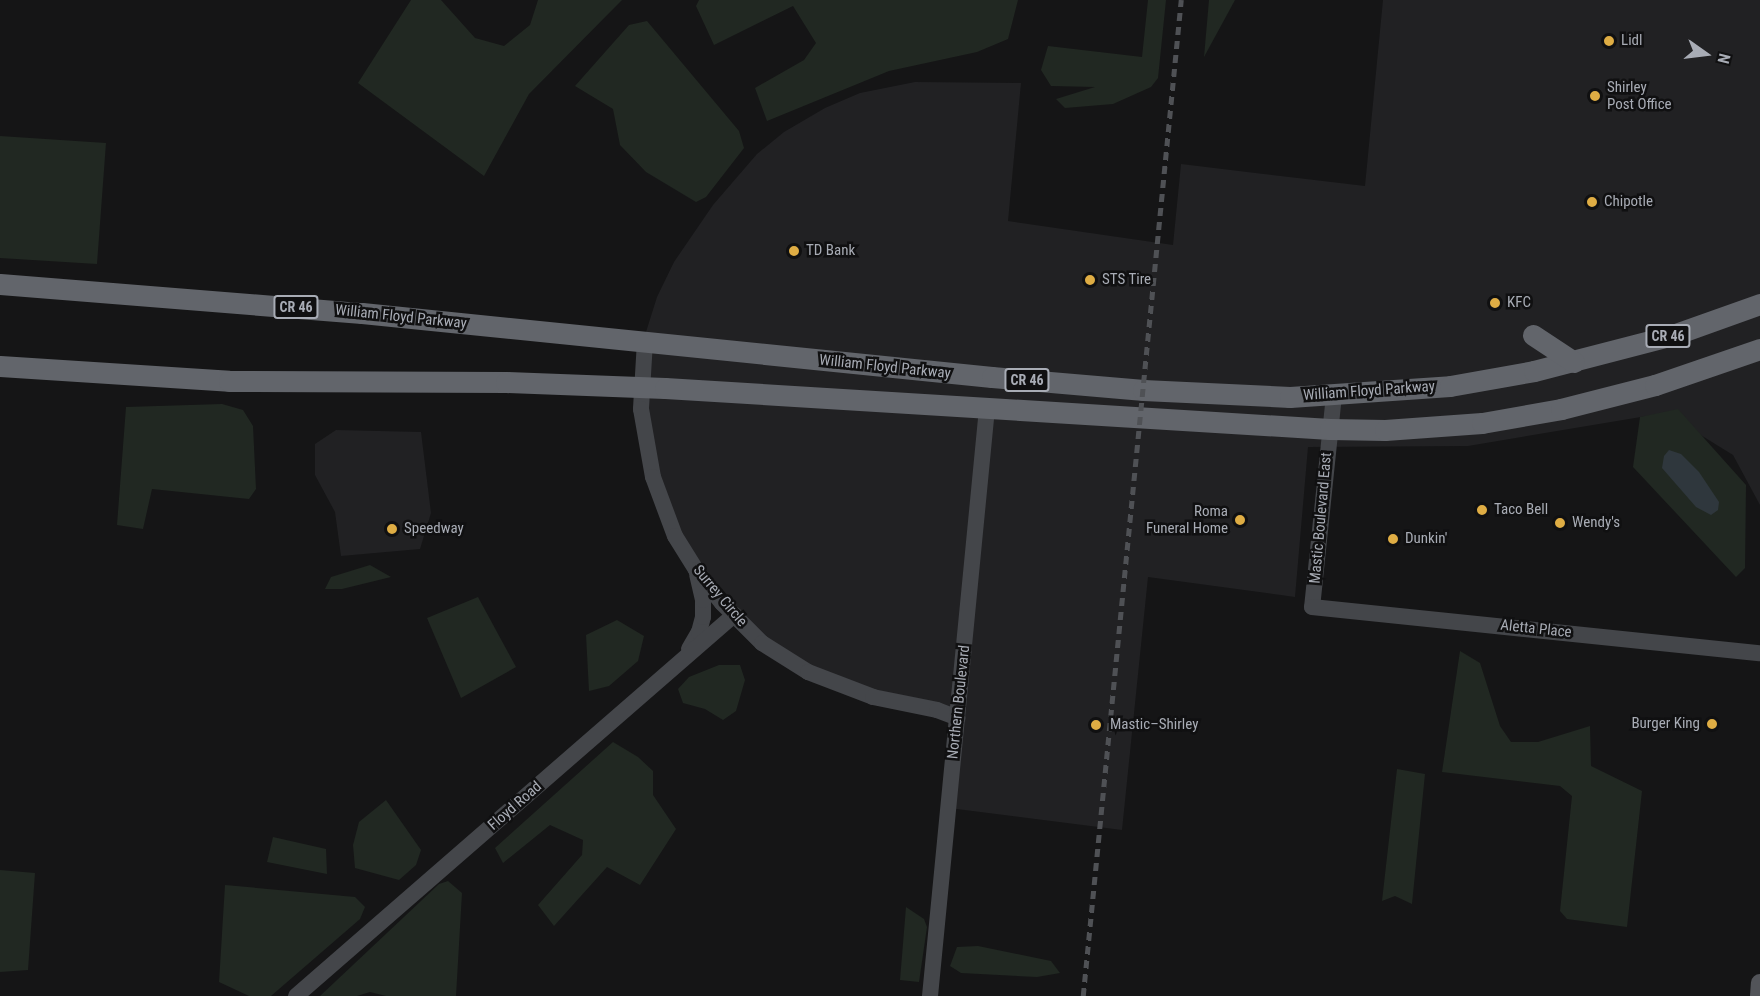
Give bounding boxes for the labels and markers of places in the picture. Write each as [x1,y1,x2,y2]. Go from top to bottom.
place label: Lidl [1621,32,1642,50]
marker: Lidl [1602,34,1616,48]
place label: Shirley Post Office [1607,78,1672,113]
marker: Shirley Post Office [1588,89,1602,103]
place label: Chipotle [1604,193,1653,211]
marker: Chipotle [1585,195,1599,209]
place label: TD Bank [806,242,855,260]
marker: TD Bank [787,244,801,258]
place label: STS Tire [1102,271,1151,289]
marker: STS Tire [1083,273,1097,287]
place label: KFC [1507,294,1531,312]
marker: KFC [1488,296,1502,310]
place label: Taco Bell [1494,501,1548,519]
place label: Roma Funeral Home [1146,502,1228,537]
marker: Taco Bell [1475,503,1489,517]
marker: Roma Funeral Home [1233,513,1247,527]
place label: Wendy's [1572,514,1620,532]
marker: Wendy's [1553,516,1567,530]
place label: Speedway [404,520,464,538]
marker: Speedway [385,522,399,536]
place label: Dunkin' [1405,530,1447,548]
marker: Dunkin' [1386,532,1400,546]
place label: Burger King [1631,715,1700,733]
marker: Mastic–Shirley [1087,716,1105,734]
place label: Mastic–Shirley [1110,716,1198,734]
marker: Burger King [1705,717,1719,731]

